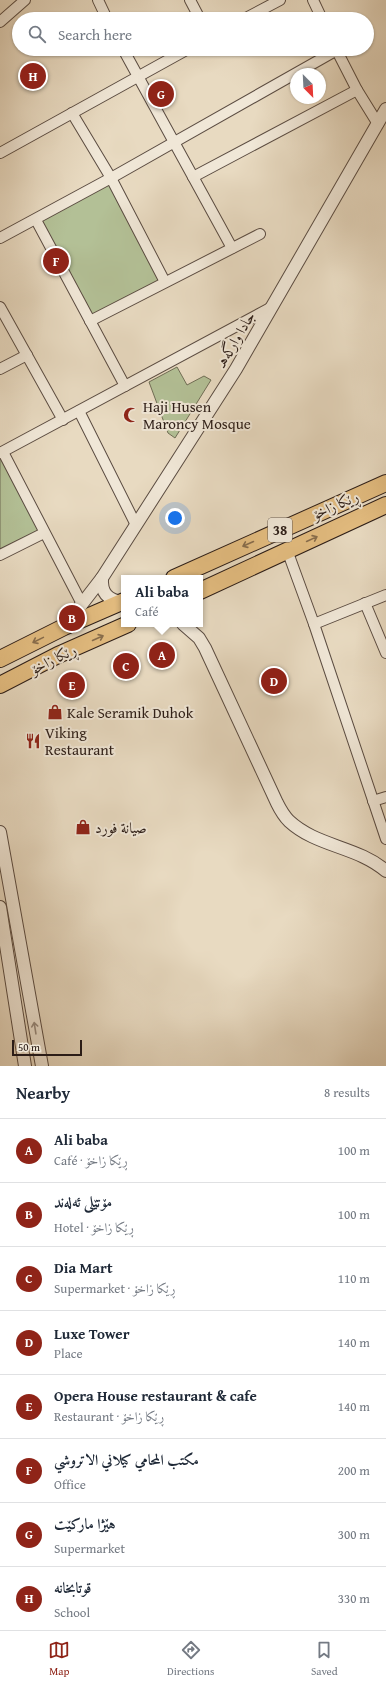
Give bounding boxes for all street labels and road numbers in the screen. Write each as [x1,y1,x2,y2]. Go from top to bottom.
street label: جادا وارگه‌هـ [210,307,260,372]
street label: ڕێکا زاخۆ [307,485,362,527]
road number: 38 [268,518,292,542]
street label: ڕێکا زاخۆ [25,639,80,682]

